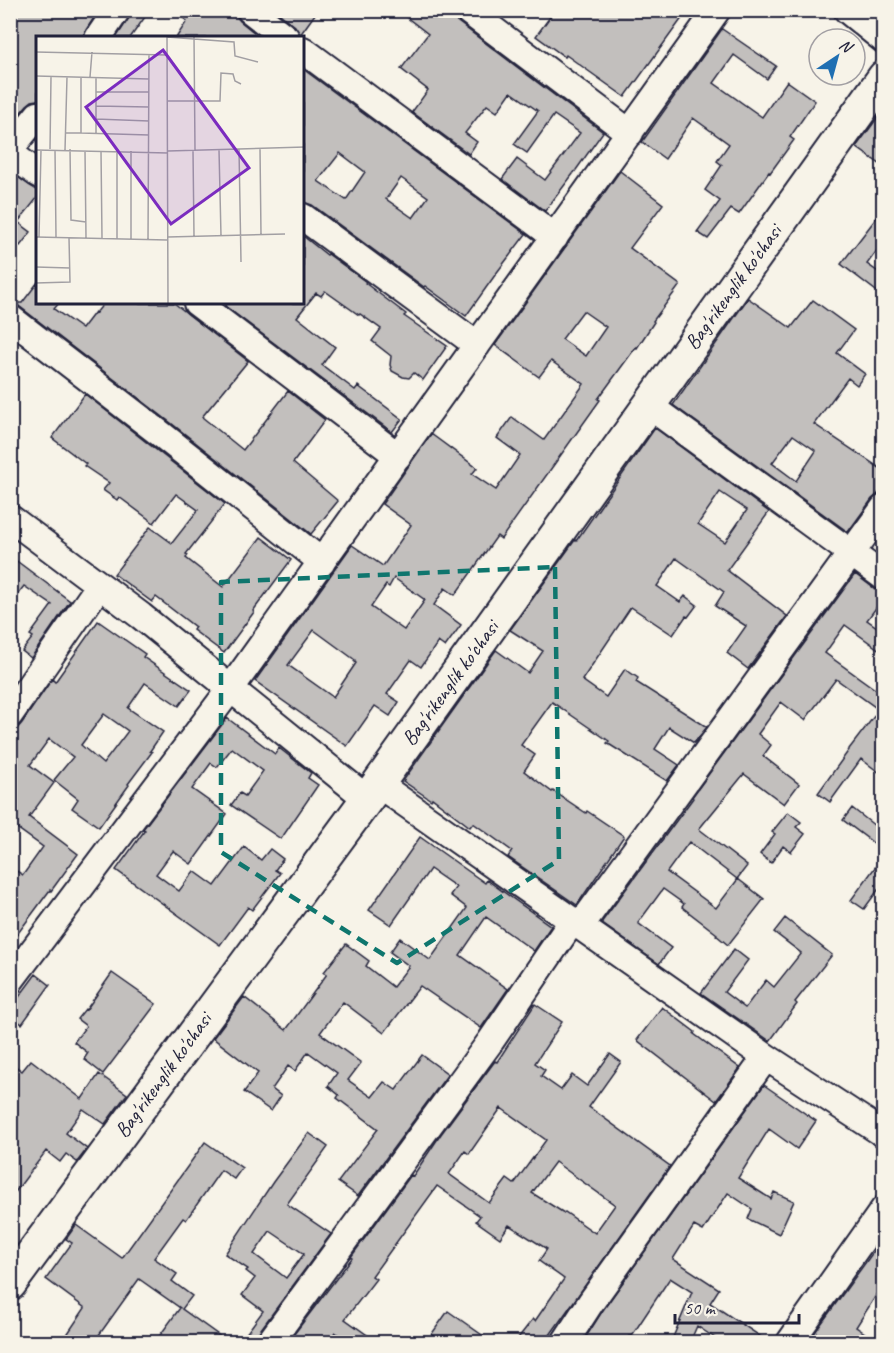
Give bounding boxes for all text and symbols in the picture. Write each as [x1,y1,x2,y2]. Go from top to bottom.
north arrow [807,27,867,87]
text: N [835,35,858,58]
inset map [36,36,304,304]
street label: Bag'rikenglik ko'chasi [679,217,789,355]
street label: Bag'rikenglik ko'chasi [396,613,506,751]
street label: Bag'rikenglik ko'chasi [109,1005,219,1143]
scale bar [675,1287,800,1325]
text: 50 m [684,1297,717,1319]

